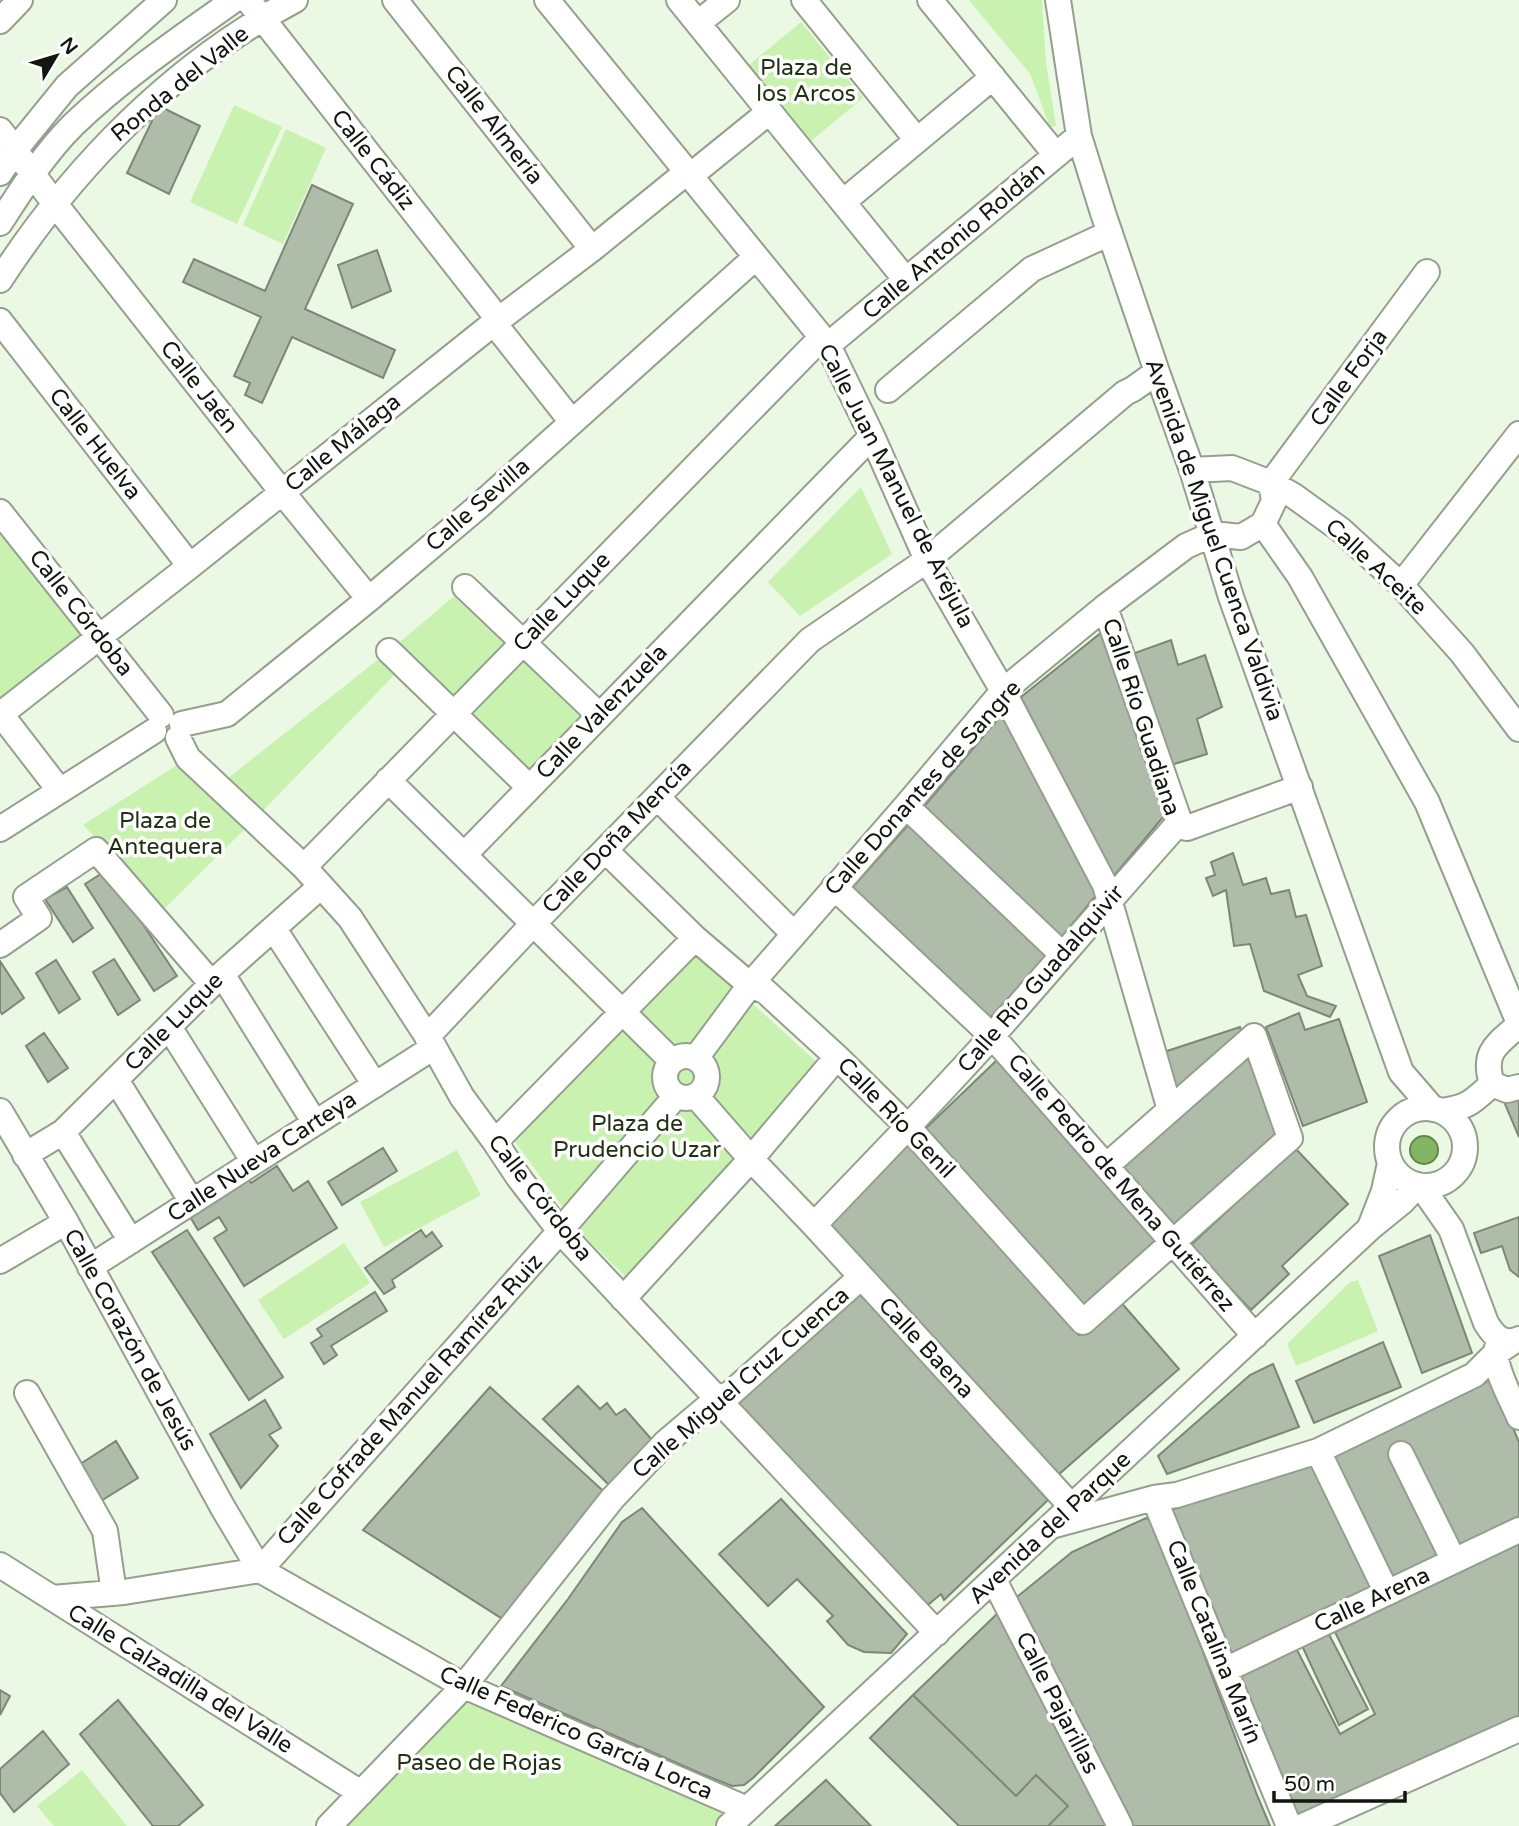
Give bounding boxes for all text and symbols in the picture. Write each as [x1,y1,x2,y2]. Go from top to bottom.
street label: Ronda del Valle [105,20,255,148]
north arrow [21,21,91,91]
text: N [55,33,82,59]
park label: Plaza de los Arcos [756,54,856,108]
street label: Calle Almería [439,60,549,190]
street label: Calle Cádiz [325,104,421,216]
street label: Calle Antonio Roldán [857,156,1051,326]
street label: Calle Forja [1304,324,1394,432]
street label: Calle Jaén [154,335,244,439]
street label: Calle Juan Manuel de Aréjula [812,339,980,633]
street label: Avenida de Miguel Cuenca Valdivia [1139,355,1289,725]
street label: Calle Huelva [43,383,147,505]
street label: Calle Málaga [280,388,406,498]
street label: Calle Sevilla [420,452,536,558]
street label: Calle Aceite [1319,513,1433,621]
street label: Calle Córdoba [23,544,139,682]
street label: Calle Luque [507,546,617,658]
street label: Calle Río Guadiana [1096,615,1186,819]
street label: Calle Valenzuela [530,639,674,785]
street label: Calle Donantes de Sangre [819,675,1027,901]
street label: Calle Doña Mencía [536,754,698,920]
park label: Plaza de Antequera [107,807,223,861]
street label: Calle Río Guadalquivir [952,879,1130,1079]
street label: Calle Luque [119,967,229,1077]
street label: Calle Pedro de Mena Gutiérrez [1001,1048,1241,1318]
street label: Calle Río Genil [831,1052,961,1184]
street label: Calle Nueva Carteya [162,1085,362,1229]
park label: Plaza de Prudencio Uzar [553,1110,721,1164]
street label: Calle Córdoba [482,1129,598,1267]
street label: Calle Corazón de Jesús [57,1224,203,1456]
street label: Calle Cofrade Manuel Ramírez Ruiz [271,1248,549,1552]
street label: Calle Miguel Cruz Cuenca [627,1281,855,1485]
street label: Calle Baena [872,1292,980,1404]
street label: Avenida del Parque [963,1446,1137,1610]
street label: Calle Catalina Marín [1160,1536,1268,1748]
street label: Calle Arena [1310,1561,1434,1639]
street label: Calle Calzadilla del Valle [62,1598,298,1760]
street label: Calle Pajarillas [1009,1627,1105,1779]
street label: Calle Federico García Lorca [435,1660,717,1806]
park label: Paseo de Rojas [396,1749,562,1777]
scale bar [1274,1759,1405,1803]
text: 50 m [1284,1772,1335,1797]

